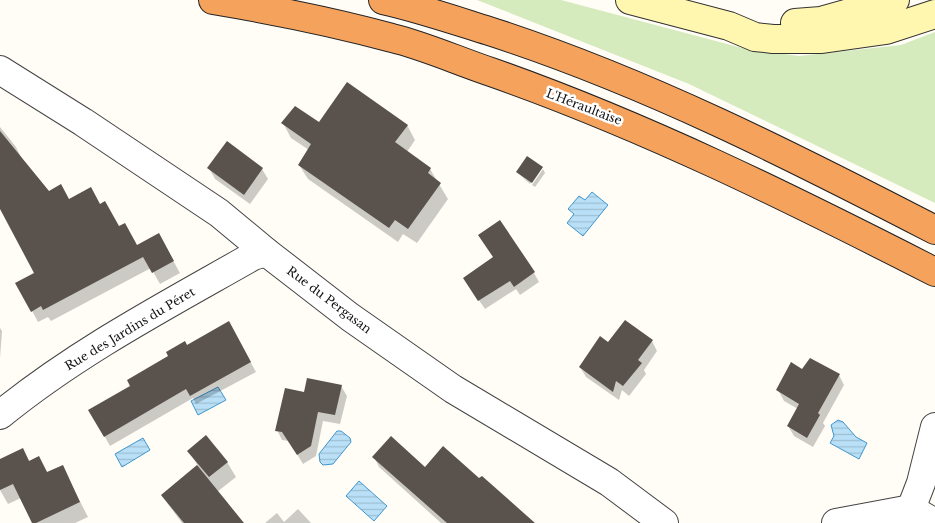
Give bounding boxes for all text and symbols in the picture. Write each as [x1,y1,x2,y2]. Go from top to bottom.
street label: L'Héraultaise [544,85,624,128]
street label: Rue du Pergasan [284,263,375,336]
street label: Rue des Jardins du Péret [62,284,198,373]

